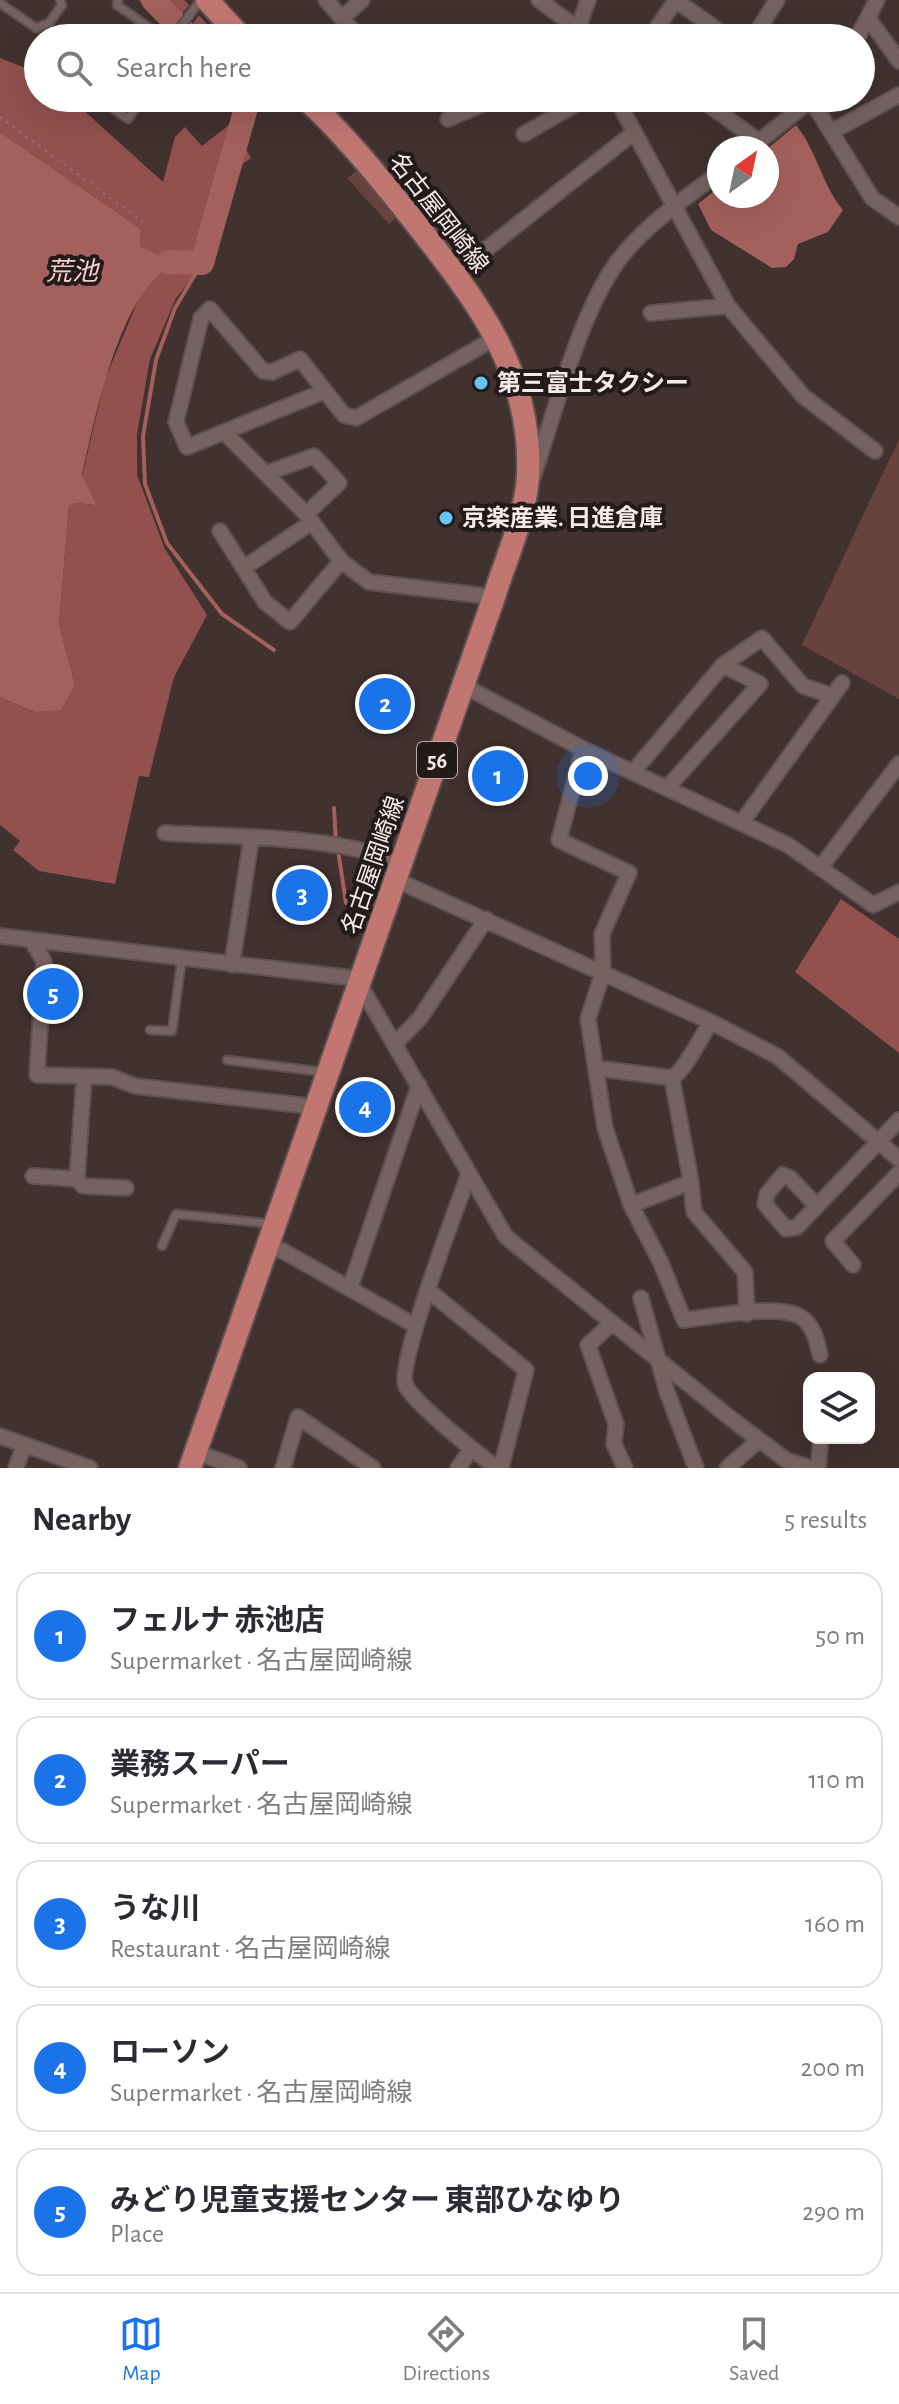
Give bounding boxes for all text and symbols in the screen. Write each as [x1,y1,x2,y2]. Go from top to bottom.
search box [24,24,875,112]
icon: search [52,46,96,90]
text: Search here [116,53,252,83]
north arrow [707,136,779,208]
street label: 名古屋岡崎線 [384,148,494,278]
water label: 荒池 [46,258,101,285]
place label: 第三富士タクシー [497,370,689,396]
marker: 第三富士タクシー [472,374,490,392]
place label: 京楽産業. 日進倉庫 [462,505,663,531]
marker: 京楽産業. 日進倉庫 [437,509,455,527]
pin: 2 [359,674,411,734]
road number: 56 [417,742,457,778]
pin: 1 [472,746,524,806]
your location [568,756,608,796]
street label: 名古屋岡崎線 [337,793,409,937]
pin: 3 [276,865,328,925]
pin: 5 [27,964,79,1024]
pin: 4 [339,1077,391,1137]
map controls [803,1372,875,1444]
button: layers [803,1372,875,1444]
text: Nearby [32,1503,131,1537]
text: 5 results [784,1507,867,1533]
text: フェルナ 赤池店 [110,1606,325,1636]
text: 1 [55,1623,65,1649]
text: 50 m [815,1623,865,1649]
text: Supermarket · 名古屋岡崎線 [110,1648,412,1674]
text: 業務スーパー [110,1750,290,1780]
text: 2 [54,1767,66,1793]
text: 110 m [808,1767,865,1793]
text: Supermarket · 名古屋岡崎線 [110,1792,412,1818]
text: うな川 [110,1894,200,1924]
text: 3 [54,1911,66,1937]
text: 160 m [805,1911,865,1937]
text: Restaurant · 名古屋岡崎線 [110,1936,391,1962]
text: ローソン [110,2038,230,2068]
text: 4 [53,2055,67,2081]
text: 200 m [801,2055,865,2081]
text: Supermarket · 名古屋岡崎線 [110,2080,412,2106]
text: みどり児童支援センター 東部ひなゆり [110,2186,625,2216]
text: 5 [54,2199,66,2225]
text: 290 m [802,2199,865,2225]
text: Place [110,2221,164,2247]
tab: Map [119,2312,163,2386]
tab: Directions [402,2312,490,2386]
tab: Saved [729,2312,779,2386]

